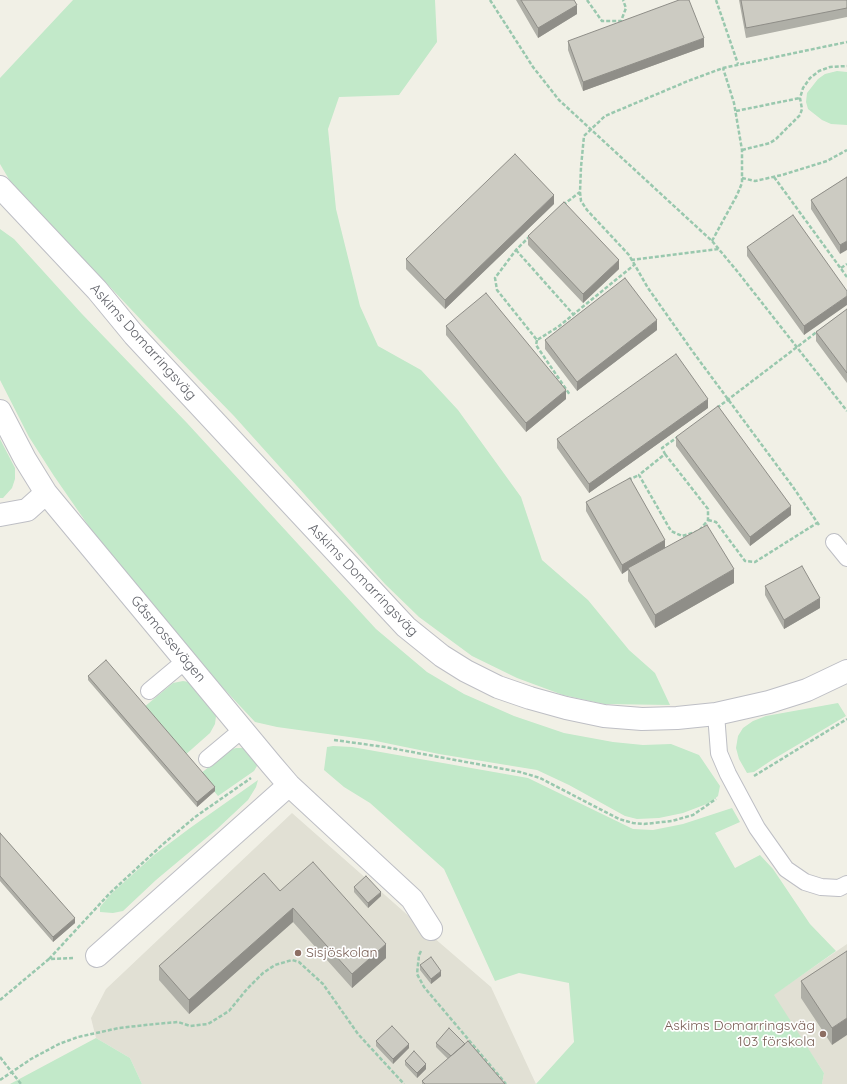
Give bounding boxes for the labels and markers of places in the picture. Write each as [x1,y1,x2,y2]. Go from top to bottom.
place label: Sisjöskolan [306,945,378,961]
marker: Sisjöskolan [293,948,303,958]
place label: Askims Domarringsväg 103 förskola [664,1018,815,1050]
marker: Askims Domarringsväg 103 förskola [818,1029,828,1039]

